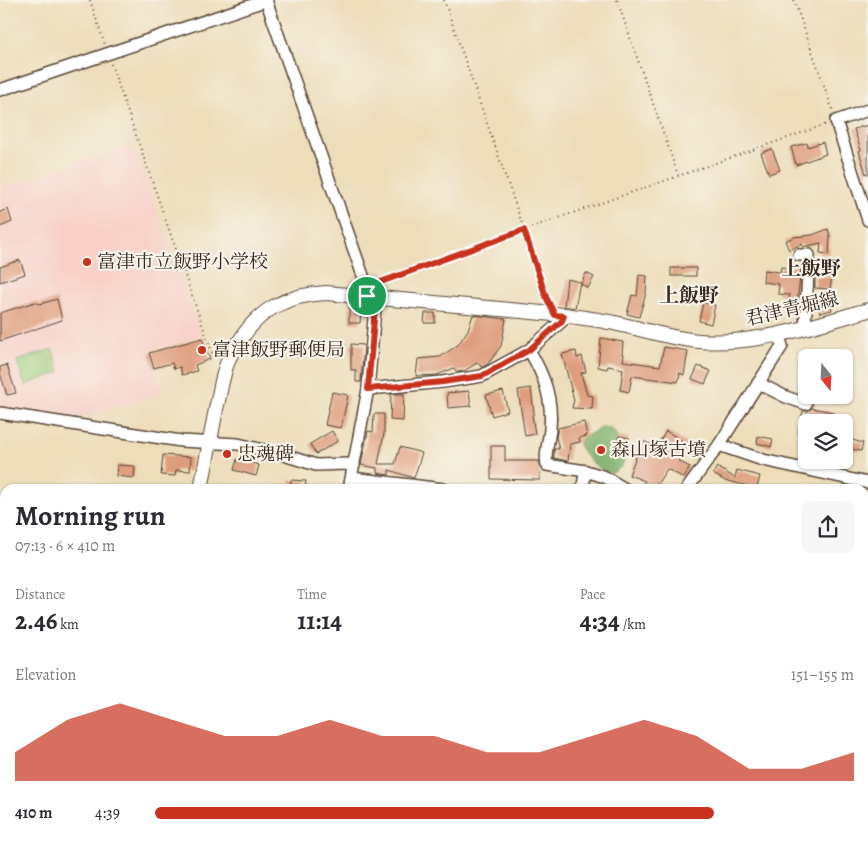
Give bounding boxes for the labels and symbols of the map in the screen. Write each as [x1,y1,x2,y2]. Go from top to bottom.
place label: 富津市立飯野小学校 [97,249,268,275]
district label: 上飯野 [781,255,841,282]
marker: 富津市立飯野小学校 [81,256,93,268]
pin [346,275,388,317]
district label: 上飯野 [659,282,719,309]
street label: 君津青堀線 [743,286,841,332]
place label: 富津飯野郵便局 [212,337,345,363]
marker: 富津飯野郵便局 [196,344,208,356]
north arrow [798,349,852,404]
place label: 森山塚古墳 [611,437,706,463]
place label: 忠魂碑 [237,441,294,467]
marker: 森山塚古墳 [595,444,607,456]
marker: 忠魂碑 [221,448,233,460]

